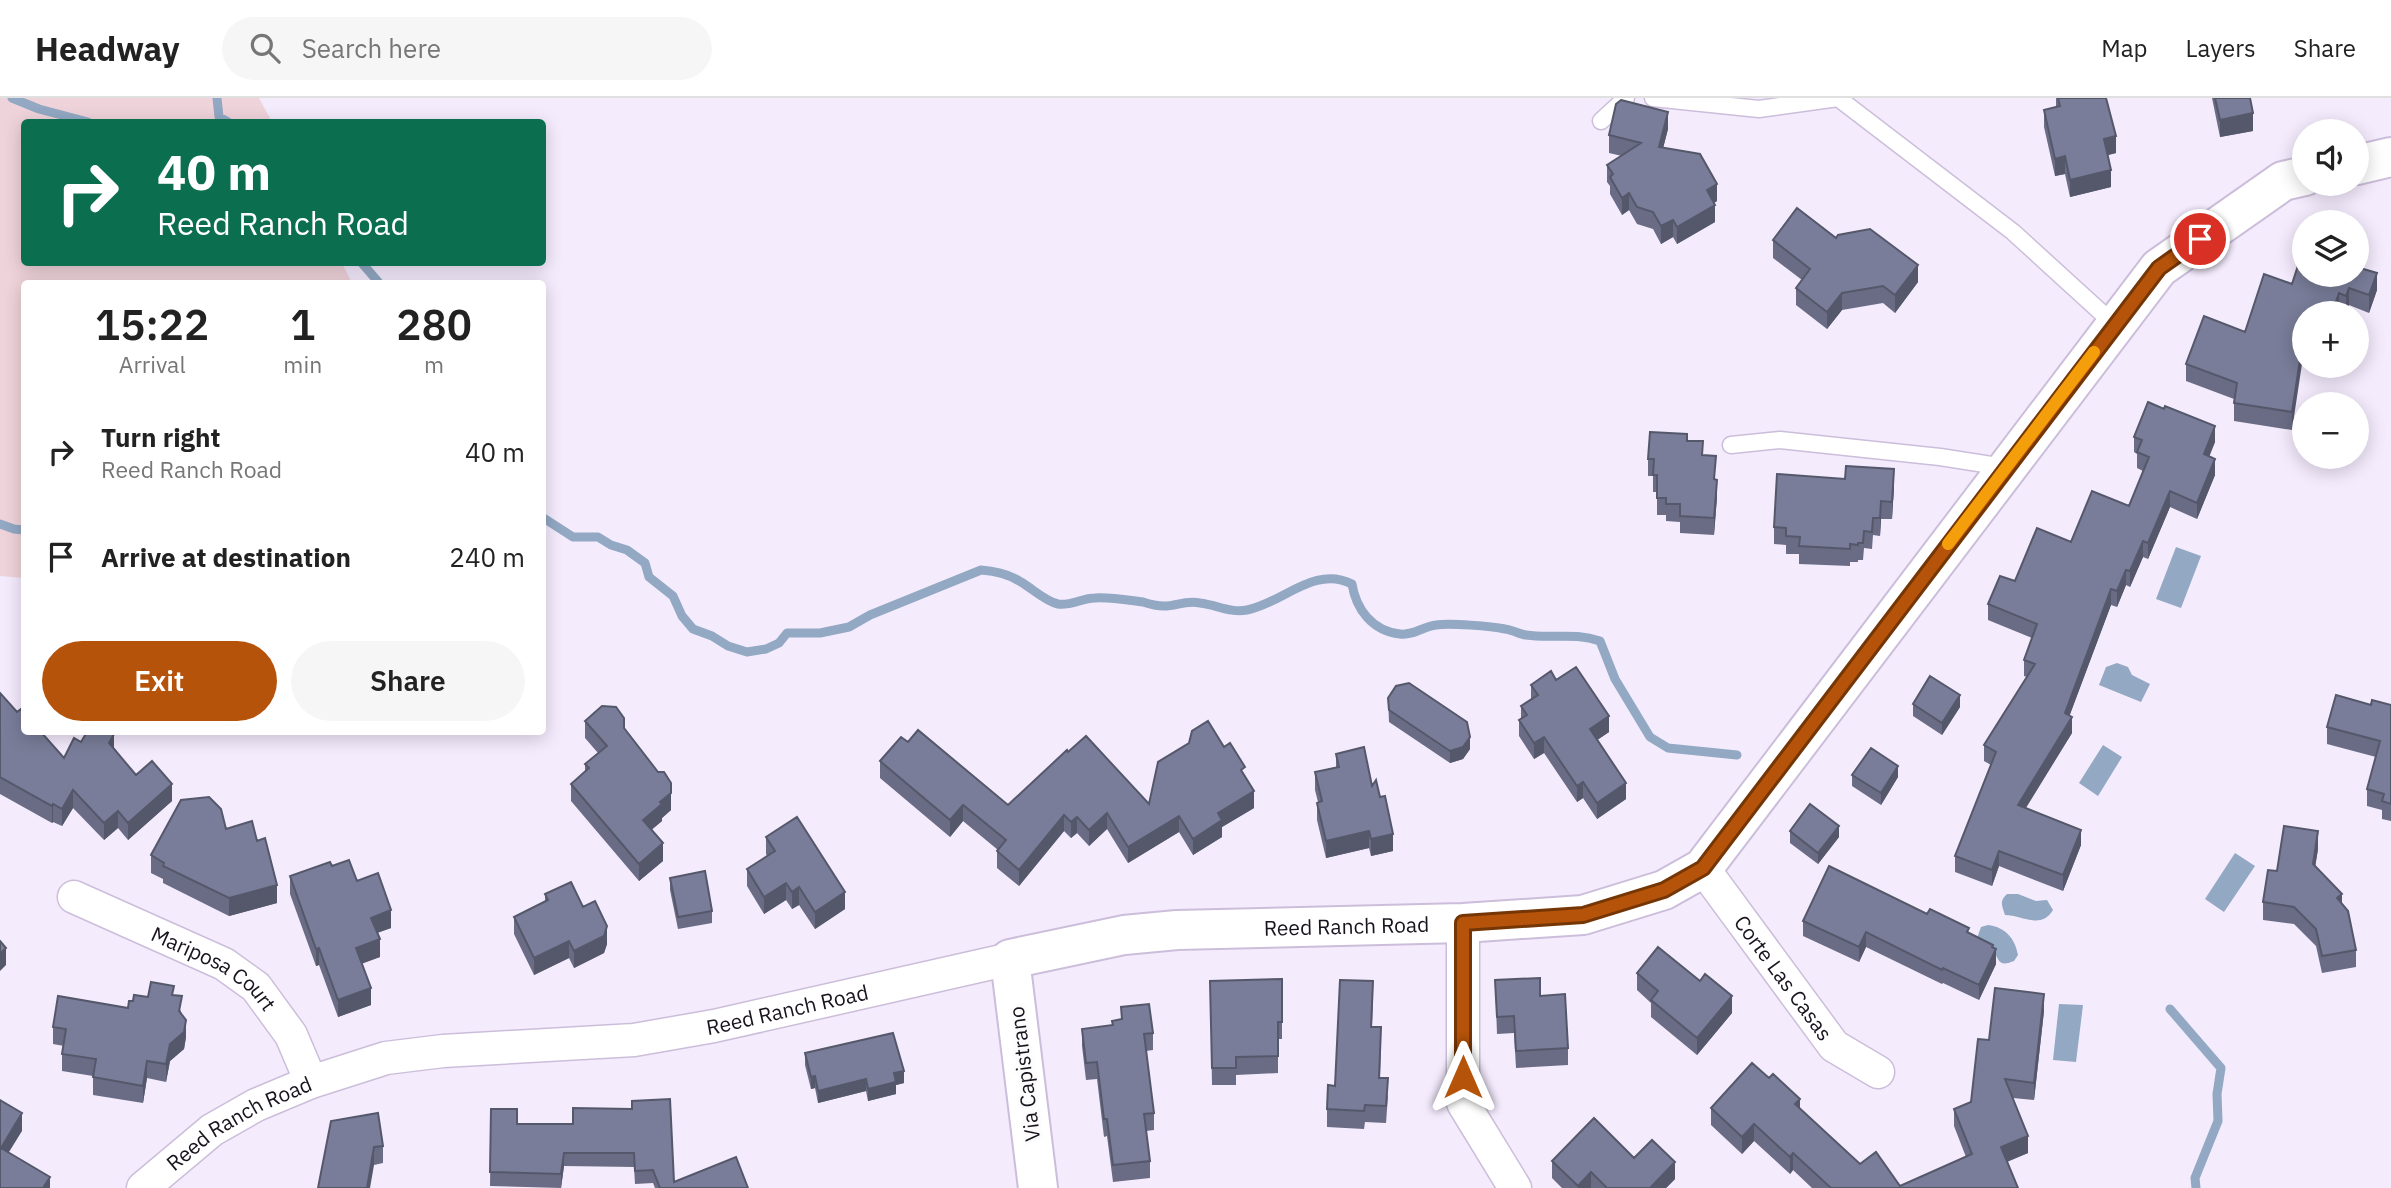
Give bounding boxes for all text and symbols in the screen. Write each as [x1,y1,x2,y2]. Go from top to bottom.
search box [222,17,712,80]
text: Headway [35,27,180,70]
icon: search [246,29,284,67]
text: Search here [302,31,441,65]
text: Map [2101,32,2148,64]
text: Layers [2186,32,2256,64]
text: Share [2294,32,2356,64]
map controls [2292,119,2369,469]
button: sound [2292,119,2369,196]
text: 40 m [157,140,271,203]
icon: right [42,147,133,238]
text: Reed Ranch Road [157,202,409,244]
pin [2170,209,2230,269]
button: layers [2292,210,2369,287]
icon: arrive [2181,220,2219,258]
text: 15:22 [95,297,209,352]
text: 1 [290,297,315,352]
text: 280 [396,297,472,352]
button: + [2292,301,2369,378]
text: Arrival [119,349,186,379]
text: min [283,349,322,379]
text: m [424,349,444,379]
button: − [2292,392,2369,469]
text: Turn right [101,420,220,454]
icon: right [42,433,80,471]
text: 40 m [465,435,525,469]
text: Reed Ranch Road [101,454,282,484]
icon: arrive [42,538,80,576]
text: Arrive at destination [101,540,351,574]
text: 240 m [449,540,525,574]
button: Exit [42,641,277,721]
button: Share [291,641,525,721]
street label: Corte Las Casas [1728,909,1839,1046]
street label: Reed Ranch Road [1263,910,1430,942]
street label: Mariposa Court [147,919,283,1016]
street label: Reed Ranch Road [704,978,871,1041]
street label: Via Capistrano [1002,1005,1046,1143]
position arrow [1426,1040,1500,1114]
street label: Reed Ranch Road [160,1069,316,1177]

